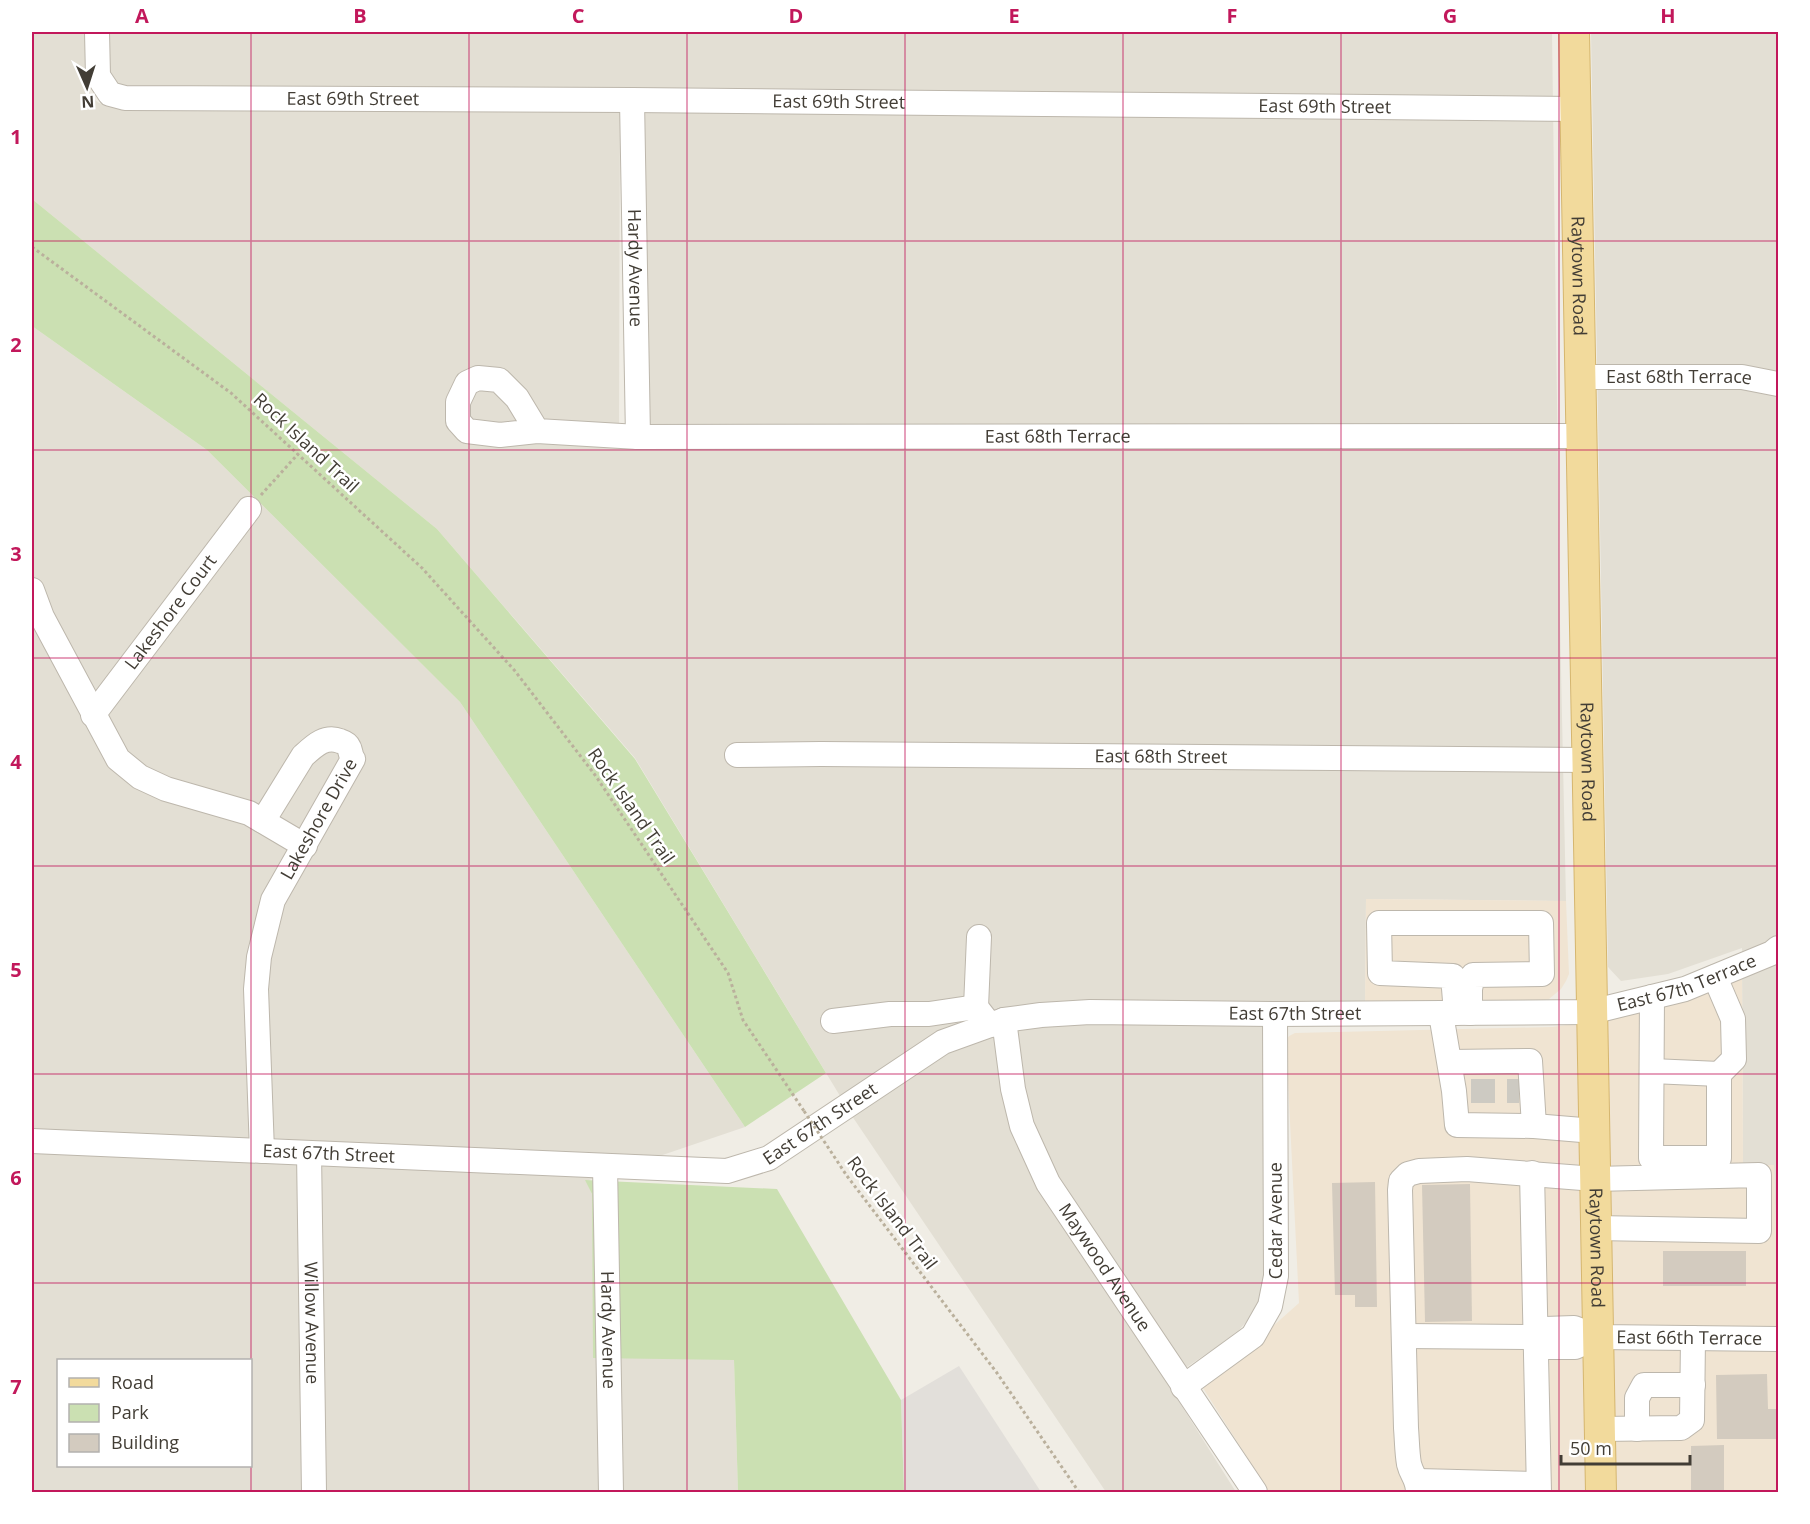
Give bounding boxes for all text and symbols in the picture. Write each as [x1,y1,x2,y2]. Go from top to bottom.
text: A [135,2,149,29]
text: B [353,2,367,29]
text: C [572,2,585,29]
text: D [789,2,803,29]
text: E [1008,2,1020,29]
text: F [1227,2,1237,29]
text: G [1443,2,1457,29]
text: H [1660,2,1676,29]
north arrow [57,57,117,117]
street label: East 69th Street [286,86,419,110]
street label: East 69th Street [772,88,905,114]
text: N [81,91,95,113]
street label: East 69th Street [1258,93,1391,118]
text: 1 [10,123,22,150]
street label: Hardy Avenue [623,209,649,327]
street label: Raytown Road [1566,216,1593,336]
text: 2 [10,331,22,358]
street label: East 68th Terrace [1606,364,1754,390]
street label: Rock Island Trail [249,387,365,497]
street label: East 68th Terrace [985,423,1131,448]
text: 3 [10,540,22,567]
street label: Lakeshore Court [119,549,221,674]
street label: Raytown Road [1575,702,1602,822]
street label: Rock Island Trail [583,743,681,868]
street label: East 68th Street [1095,743,1227,768]
text: 4 [10,748,22,775]
street label: Lakeshore Drive [274,754,362,884]
street label: East 67th Terrace [1614,948,1760,1016]
text: 5 [10,956,22,983]
street label: East 67th Street [1228,1000,1361,1025]
street label: East 67th Street [758,1076,881,1170]
street label: East 67th Street [262,1138,396,1168]
street label: Rock Island Trail [842,1151,943,1274]
street label: Cedar Avenue [1263,1162,1287,1279]
text: 6 [10,1164,22,1191]
street label: Raytown Road [1584,1188,1611,1308]
street label: Maywood Avenue [1054,1198,1157,1336]
street label: Willow Avenue [300,1262,325,1384]
street label: Hardy Avenue [596,1271,622,1389]
street label: East 66th Terrace [1616,1324,1762,1350]
legend [57,1359,252,1467]
text: Road [111,1370,154,1394]
text: 7 [10,1373,22,1400]
text: Park [111,1400,149,1424]
scale bar [1561,1428,1690,1466]
text: Building [111,1430,179,1454]
text: 50 m [1570,1436,1612,1460]

